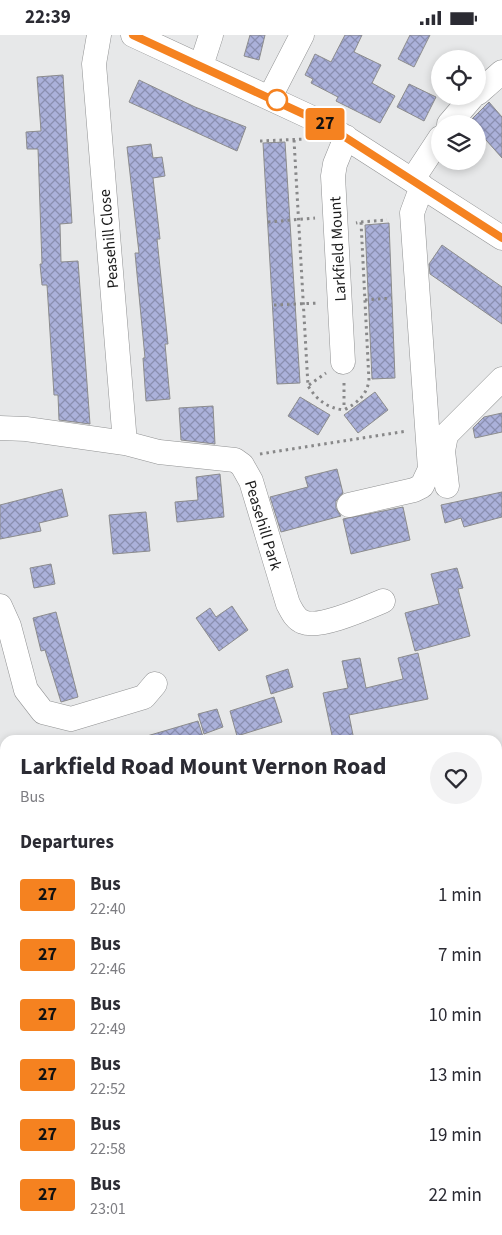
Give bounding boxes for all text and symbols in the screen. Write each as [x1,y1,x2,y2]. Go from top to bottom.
text: 22:39 [25,4,71,31]
map controls [431,50,486,170]
button: locate [431,50,486,105]
unlabelled marker [266,89,288,111]
line badge: 27 [302,108,348,140]
text: 27 [315,111,335,136]
button: layers [431,115,486,170]
street label: Peasehill Close [94,188,124,289]
street label: Larkfield Mount [324,195,352,302]
street label: Peasehill Park [239,478,287,573]
text: Larkfield Road Mount Vernon Road [20,749,387,784]
button: heart [430,752,482,804]
text: Bus [20,786,45,808]
text: Departures [20,829,114,856]
text: Bus [90,871,121,898]
text: 27 [38,882,57,907]
text: 1 min [438,882,482,909]
text: 22:40 [90,898,126,920]
text: Bus [90,931,121,958]
text: 27 [38,942,57,967]
text: 7 min [438,942,482,969]
text: 22:46 [90,958,126,980]
text: Bus [90,991,121,1018]
text: 27 [38,1002,57,1027]
text: 10 min [428,1002,482,1029]
text: 22:49 [90,1018,126,1040]
text: Bus [90,1051,121,1078]
text: 27 [38,1062,57,1087]
text: 13 min [428,1062,482,1089]
text: 22:52 [90,1078,126,1100]
text: Bus [90,1111,121,1138]
text: 27 [38,1122,57,1147]
text: 19 min [428,1122,482,1149]
text: 22:58 [90,1138,126,1160]
text: Bus [90,1171,121,1198]
text: 27 [38,1182,57,1207]
text: 22 min [428,1182,482,1209]
text: 23:01 [90,1198,126,1220]

